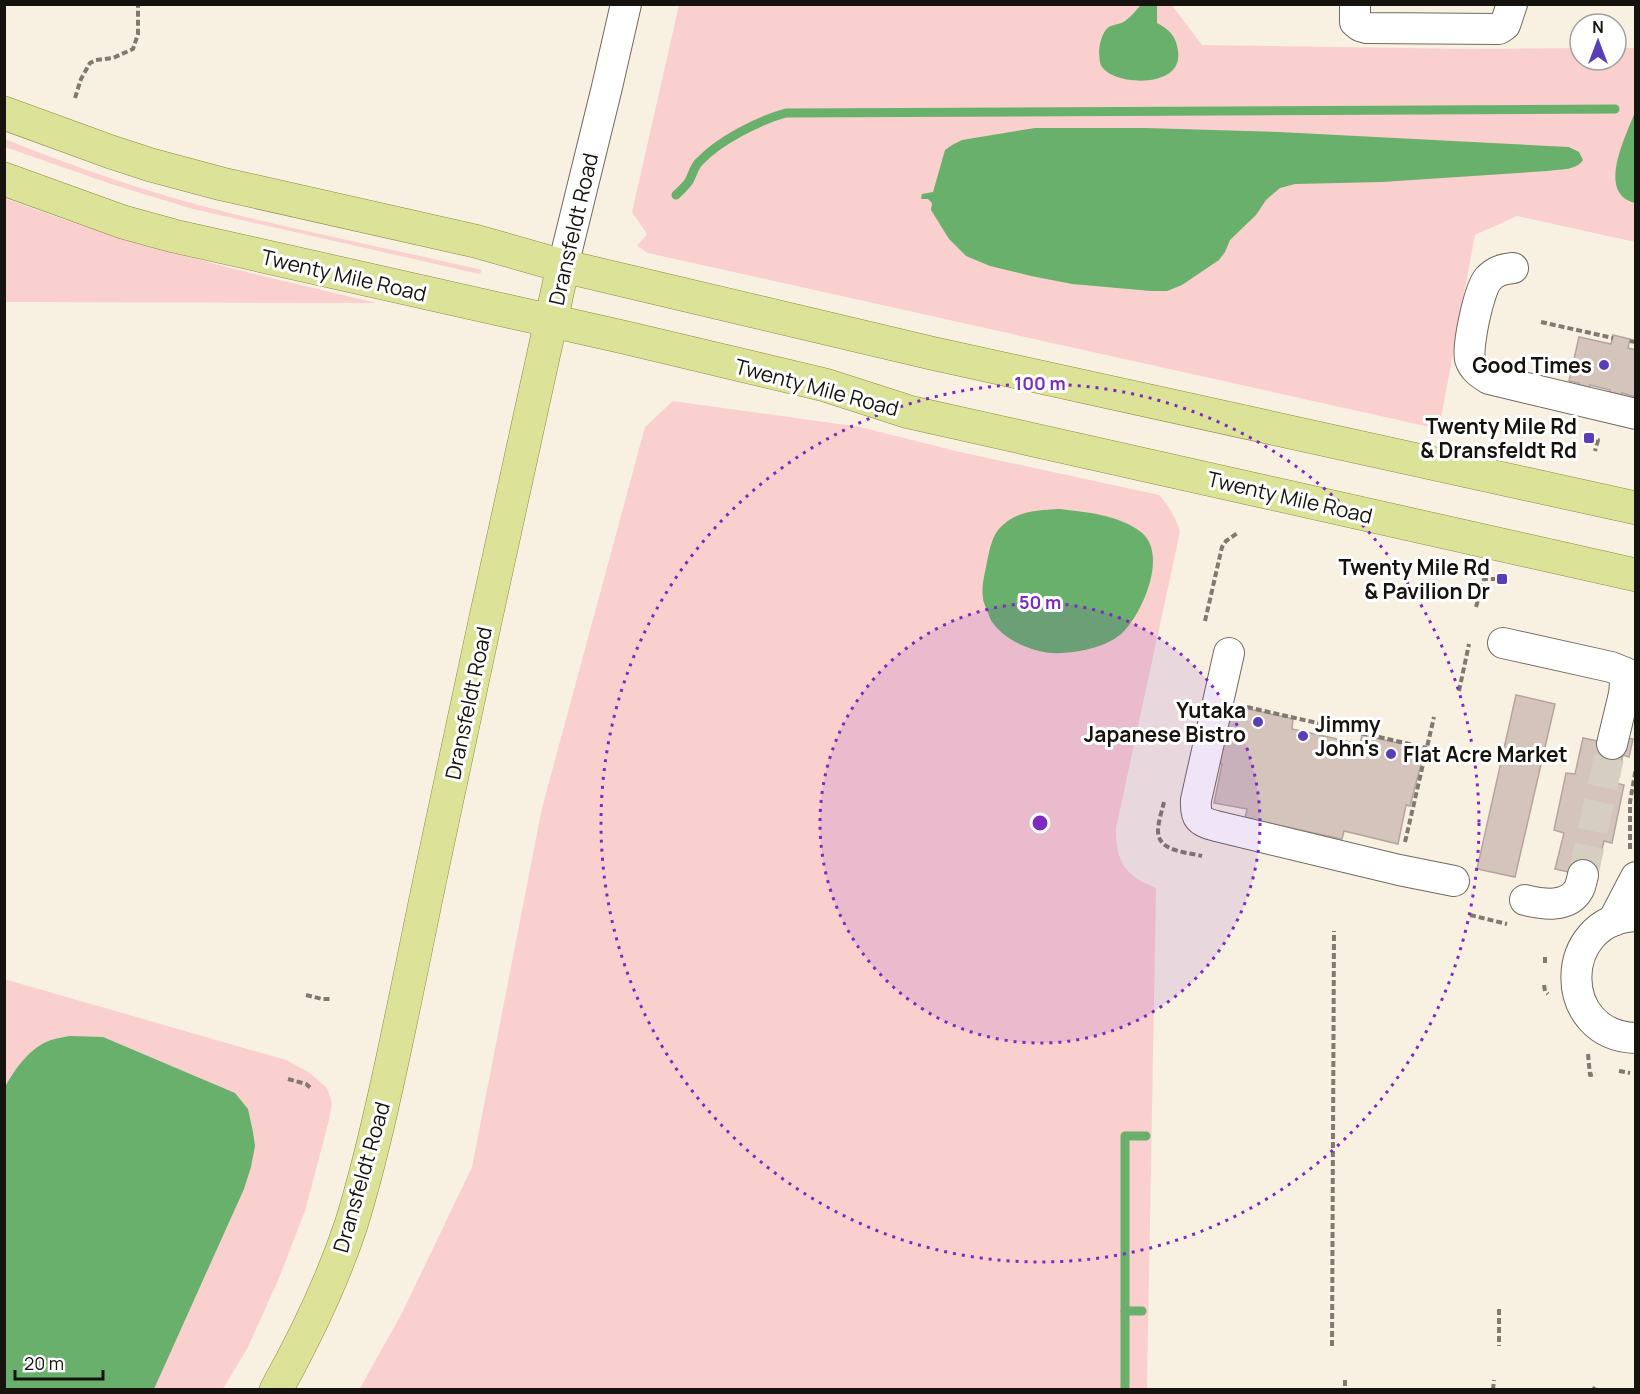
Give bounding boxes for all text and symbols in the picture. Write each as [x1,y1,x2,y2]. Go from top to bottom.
north arrow [1568,12,1628,72]
text: N [1592,16,1604,38]
street label: Dransfeldt Road [542,150,604,308]
street label: Twenty Mile Road [259,242,429,308]
place label: Good Times [1472,351,1592,379]
street label: Twenty Mile Road [732,352,902,422]
marker: Good Times [1597,358,1611,372]
text: 100 m [1014,371,1066,395]
place label: Twenty Mile Rd & Dransfeldt Rd [1420,412,1577,464]
marker: Twenty Mile Rd & Dransfeldt Rd [1582,431,1596,445]
street label: Twenty Mile Road [1205,464,1375,530]
place label: Twenty Mile Rd & Pavilion Dr [1339,553,1490,605]
marker: Twenty Mile Rd & Pavilion Dr [1495,572,1509,586]
text: 50 m [1019,590,1061,614]
street label: Dransfeldt Road [438,624,498,782]
place label: Yutaka Japanese Bistro [1084,696,1246,748]
place label: Jimmy John's [1315,710,1381,762]
marker: Yutaka Japanese Bistro [1251,715,1265,729]
marker: Jimmy John's [1296,729,1310,743]
place label: Flat Acre Market [1403,740,1568,768]
marker: Flat Acre Market [1384,747,1398,761]
centre of rings [1030,813,1050,833]
street label: Dransfeldt Road [326,1098,396,1256]
scale bar [15,1343,104,1381]
text: 20 m [24,1351,64,1375]

